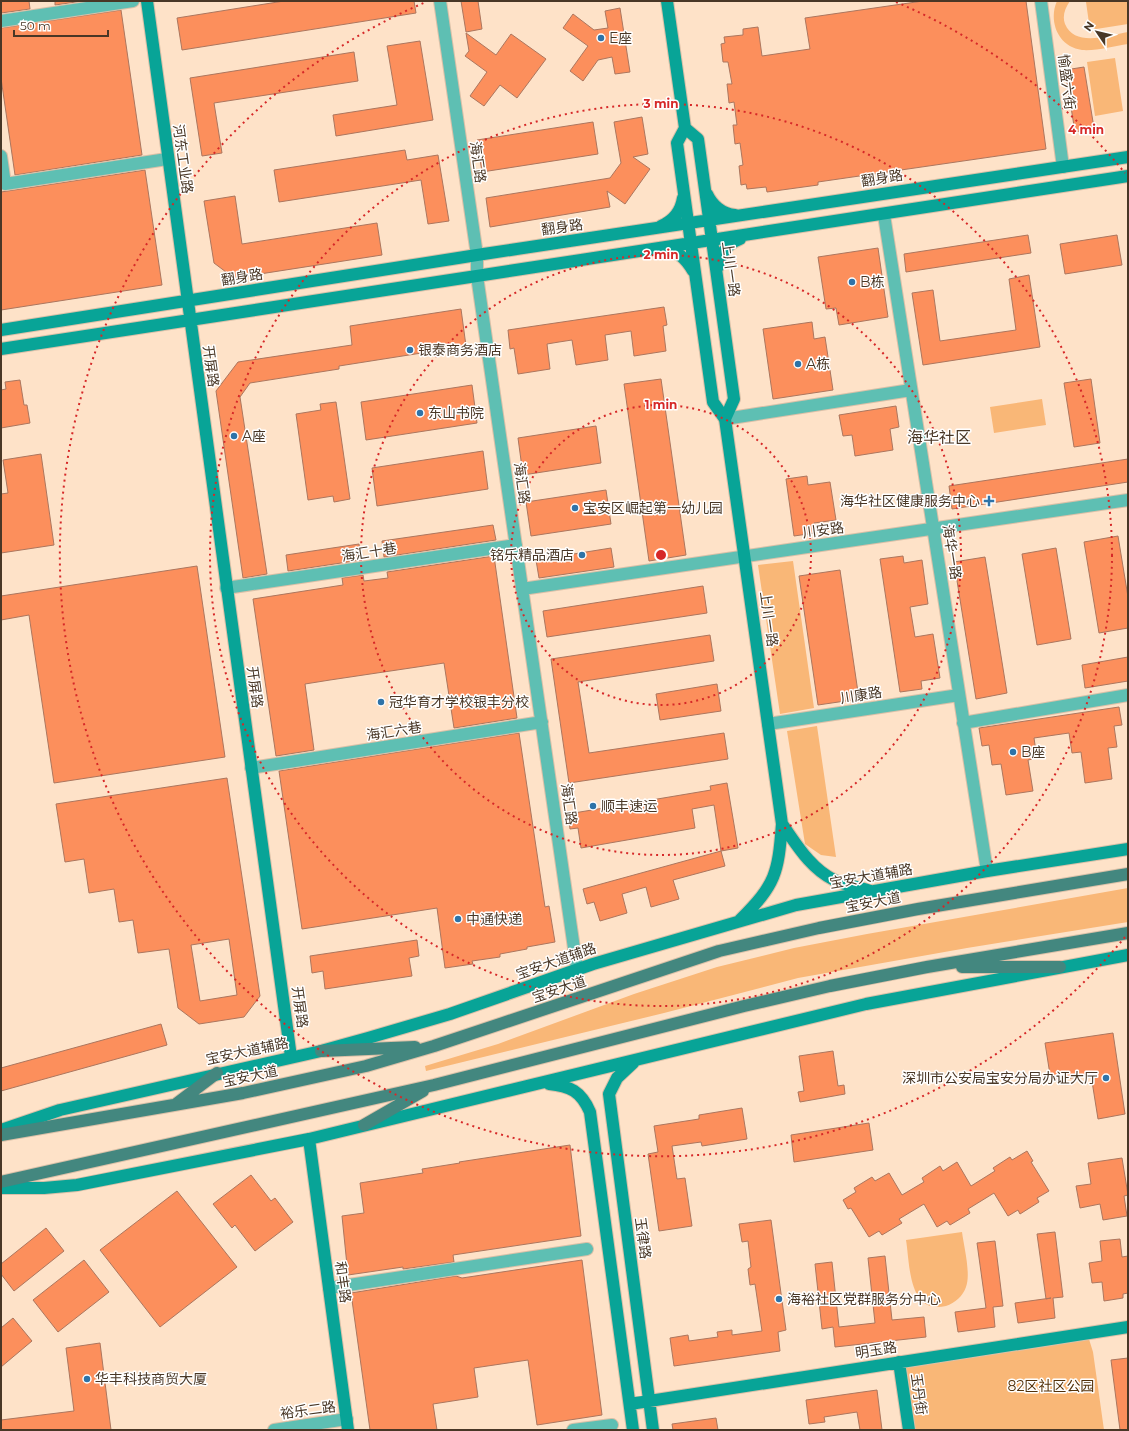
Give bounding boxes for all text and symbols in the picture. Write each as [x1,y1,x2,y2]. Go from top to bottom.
scale bar [14,12,108,38]
north arrow [1077,12,1117,52]
text: 50 m [20,18,51,33]
text: N [1081,19,1097,34]
place label: E座 [609,29,632,47]
marker: E座 [596,33,606,43]
street label: 愉盛六街 [1055,53,1079,111]
text: 3 min [643,96,679,111]
text: 4 min [1068,122,1104,137]
street label: 河东工业路 [169,123,197,195]
street label: 海汇路 [466,140,490,184]
street label: 翻身路 [860,166,904,190]
street label: 翻身路 [540,215,584,239]
street label: 上川一路 [718,240,744,298]
text: 2 min [644,247,678,262]
street label: 翻身路 [220,265,264,289]
place label: B栋 [860,273,885,291]
marker: B栋 [847,277,857,287]
place label: 银泰商务酒店 [418,341,502,359]
street label: 开屏路 [199,344,223,388]
marker: 银泰商务酒店 [405,345,415,355]
place label: A栋 [806,355,830,373]
marker: A栋 [793,359,803,369]
text: 1 min [645,397,677,412]
place label: 东山书院 [428,404,484,422]
marker: 东山书院 [415,408,425,418]
place label: A座 [242,427,266,445]
district label: 海华社区 [907,428,971,447]
marker: A座 [229,431,239,441]
street label: 海汇路 [510,461,534,505]
place label: 海华社区健康服务中心 [840,492,980,510]
marker: 海华社区健康服务中心 [983,495,995,507]
place label: 宝安区崛起第一幼儿园 [583,499,723,517]
marker: 宝安区崛起第一幼儿园 [570,503,580,513]
street label: 川安路 [801,518,845,542]
street label: 海华一路 [939,523,965,581]
street label: 海汇十巷 [340,539,398,565]
place label: 铭乐精品酒店 [490,546,574,564]
centre of rings [654,548,668,562]
marker: 铭乐精品酒店 [577,550,587,560]
street label: 上川一路 [756,590,782,648]
street label: 开屏路 [243,665,267,709]
street label: 川康路 [839,683,883,707]
place label: 冠华育才学校银丰分校 [389,693,529,711]
marker: 冠华育才学校银丰分校 [376,697,386,707]
street label: 海汇六巷 [365,718,423,744]
place label: B座 [1021,743,1046,761]
marker: B座 [1008,747,1018,757]
street label: 海汇路 [557,782,581,826]
place label: 顺丰速运 [601,797,657,815]
marker: 顺丰速运 [588,801,598,811]
street label: 宝安大道辅路 [828,860,914,892]
street label: 宝安大道 [844,888,902,916]
place label: 中通快递 [466,910,522,928]
marker: 中通快递 [453,914,463,924]
street label: 宝安大道辅路 [513,939,599,983]
street label: 宝安大道 [530,972,588,1006]
street label: 开屏路 [288,985,312,1029]
street label: 宝安大道辅路 [204,1033,290,1069]
street label: 宝安大道 [221,1061,279,1091]
place label: 深圳市公安局宝安分局办证大厅 [902,1069,1098,1087]
marker: 深圳市公安局宝安分局办证大厅 [1101,1073,1111,1083]
street label: 玉律路 [631,1216,655,1260]
street label: 和丰路 [331,1260,355,1304]
place label: 海裕社区党群服务分中心 [787,1290,941,1308]
marker: 海裕社区党群服务分中心 [774,1294,784,1304]
street label: 明玉路 [854,1338,898,1362]
place label: 华丰科技商贸大厦 [95,1370,207,1388]
street label: 玉丹街 [907,1372,931,1416]
marker: 华丰科技商贸大厦 [82,1374,92,1384]
park label: 82区社区公园 [1008,1377,1094,1395]
street label: 裕乐二路 [279,1397,337,1423]

